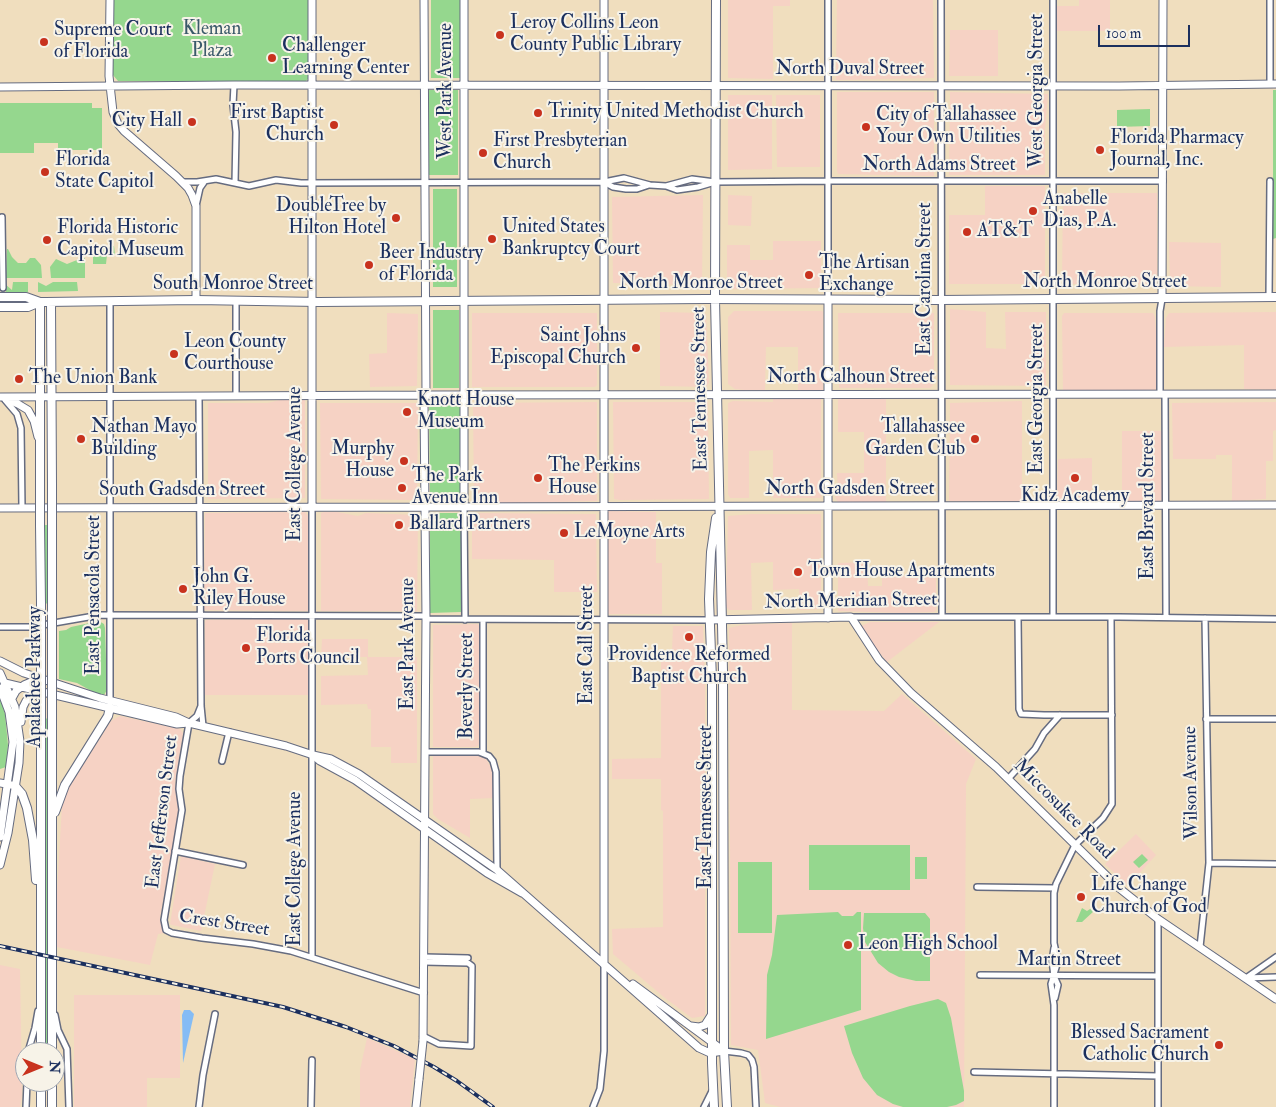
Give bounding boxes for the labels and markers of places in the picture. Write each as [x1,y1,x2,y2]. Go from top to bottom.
place label: Leroy Collins Leon County Public Library [510,13,681,57]
place label: Supreme Court of Florida [54,20,172,64]
marker: Leroy Collins Leon County Public Library [494,29,506,41]
marker: Supreme Court of Florida [38,36,50,48]
place label: Challenger Learning Center [282,36,409,80]
marker: Challenger Learning Center [266,52,278,64]
place label: Trinity United Methodist Church [548,102,804,124]
place label: First Baptist Church [230,103,324,147]
place label: City of Tallahassee Your Own Utilities [876,105,1020,149]
marker: Trinity United Methodist Church [532,107,544,119]
place label: City Hall [112,111,182,133]
marker: City Hall [186,116,198,128]
marker: First Baptist Church [328,119,340,131]
marker: City of Tallahassee Your Own Utilities [860,121,872,133]
place label: Florida Pharmacy Journal, Inc. [1110,128,1244,172]
place label: First Presbyterian Church [493,131,627,175]
marker: Florida Pharmacy Journal, Inc. [1094,144,1106,156]
marker: First Presbyterian Church [477,147,489,159]
place label: Florida State Capitol [55,150,154,194]
marker: Florida State Capitol [39,166,51,178]
place label: Anabelle Dias, P.A. [1043,189,1116,233]
place label: DoubleTree by Hilton Hotel [276,196,386,240]
marker: Anabelle Dias, P.A. [1027,205,1039,217]
marker: DoubleTree by Hilton Hotel [390,212,402,224]
place label: United States Bankruptcy Court [502,217,640,261]
place label: Florida Historic Capitol Museum [57,218,184,262]
place label: AT&T [977,221,1033,243]
marker: AT&T [961,226,973,238]
marker: United States Bankruptcy Court [486,233,498,245]
marker: Florida Historic Capitol Museum [41,234,53,246]
place label: Beer Industry of Florida [379,243,483,287]
place label: The Artisan Exchange [819,253,910,297]
marker: Beer Industry of Florida [363,259,375,271]
marker: The Artisan Exchange [803,269,815,281]
place label: Saint Johns Episcopal Church [490,326,626,370]
place label: Leon County Courthouse [184,332,286,376]
marker: Saint Johns Episcopal Church [630,342,642,354]
marker: Leon County Courthouse [168,348,180,360]
place label: The Union Bank [29,368,157,390]
marker: The Union Bank [13,373,25,385]
place label: Knott House Museum [417,390,514,434]
marker: Knott House Museum [401,406,413,418]
place label: Nathan Mayo Building [91,417,196,461]
place label: Tallahassee Garden Club [865,417,965,461]
marker: Nathan Mayo Building [75,433,87,445]
marker: Tallahassee Garden Club [969,433,981,445]
place label: Murphy House [331,439,394,483]
marker: Murphy House [398,455,410,467]
place label: The Perkins House [548,456,640,500]
place label: The Park Avenue Inn [412,466,498,510]
marker: The Perkins House [532,472,544,484]
marker: Kidz Academy [1069,472,1081,484]
marker: The Park Avenue Inn [396,482,408,494]
place label: Kidz Academy [1021,486,1129,508]
place label: Ballard Partners [409,514,530,536]
marker: Ballard Partners [393,519,405,531]
place label: LeMoyne Arts [574,522,685,544]
marker: LeMoyne Arts [558,527,570,539]
place label: Town House Apartments [808,561,995,583]
marker: Town House Apartments [792,566,804,578]
place label: John G. Riley House [193,567,286,611]
marker: John G. Riley House [177,583,189,595]
place label: Florida Ports Council [256,626,360,670]
marker: Providence Reformed Baptist Church [683,631,695,643]
marker: Florida Ports Council [240,642,252,654]
place label: Providence Reformed Baptist Church [608,645,770,689]
place label: Life Change Church of God [1091,875,1207,919]
marker: Life Change Church of God [1075,891,1087,903]
place label: Leon High School [858,934,998,956]
marker: Leon High School [842,939,854,951]
place label: Blessed Sacrament Catholic Church [1070,1023,1209,1067]
marker: Blessed Sacrament Catholic Church [1213,1039,1225,1051]

